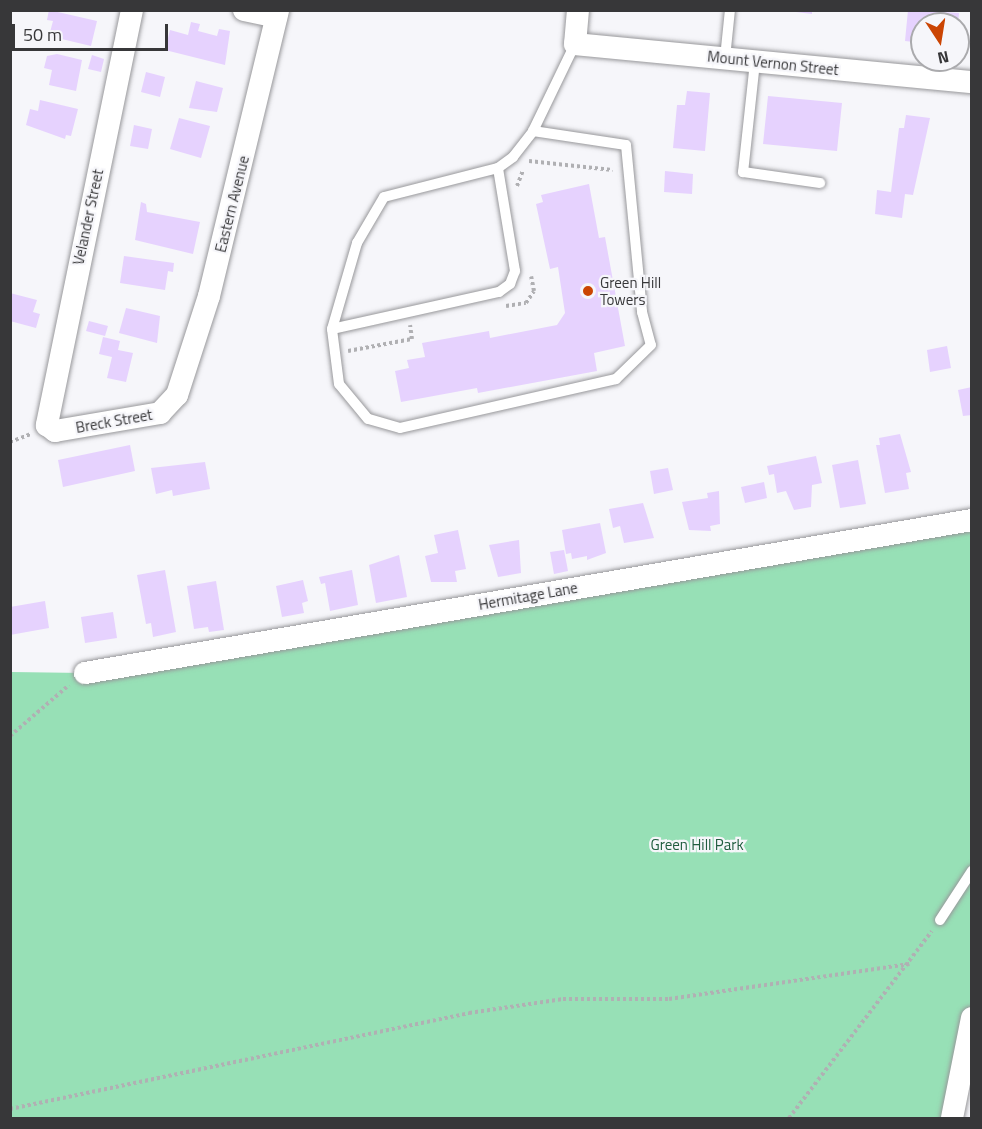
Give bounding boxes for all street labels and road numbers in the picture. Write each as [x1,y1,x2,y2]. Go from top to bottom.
street label: Mount Vernon Street [706,47,840,79]
street label: Eastern Avenue [211,154,253,254]
street label: Velander Street [69,167,107,267]
street label: Breck Street [74,405,154,437]
street label: Hermitage Lane [477,578,579,614]

